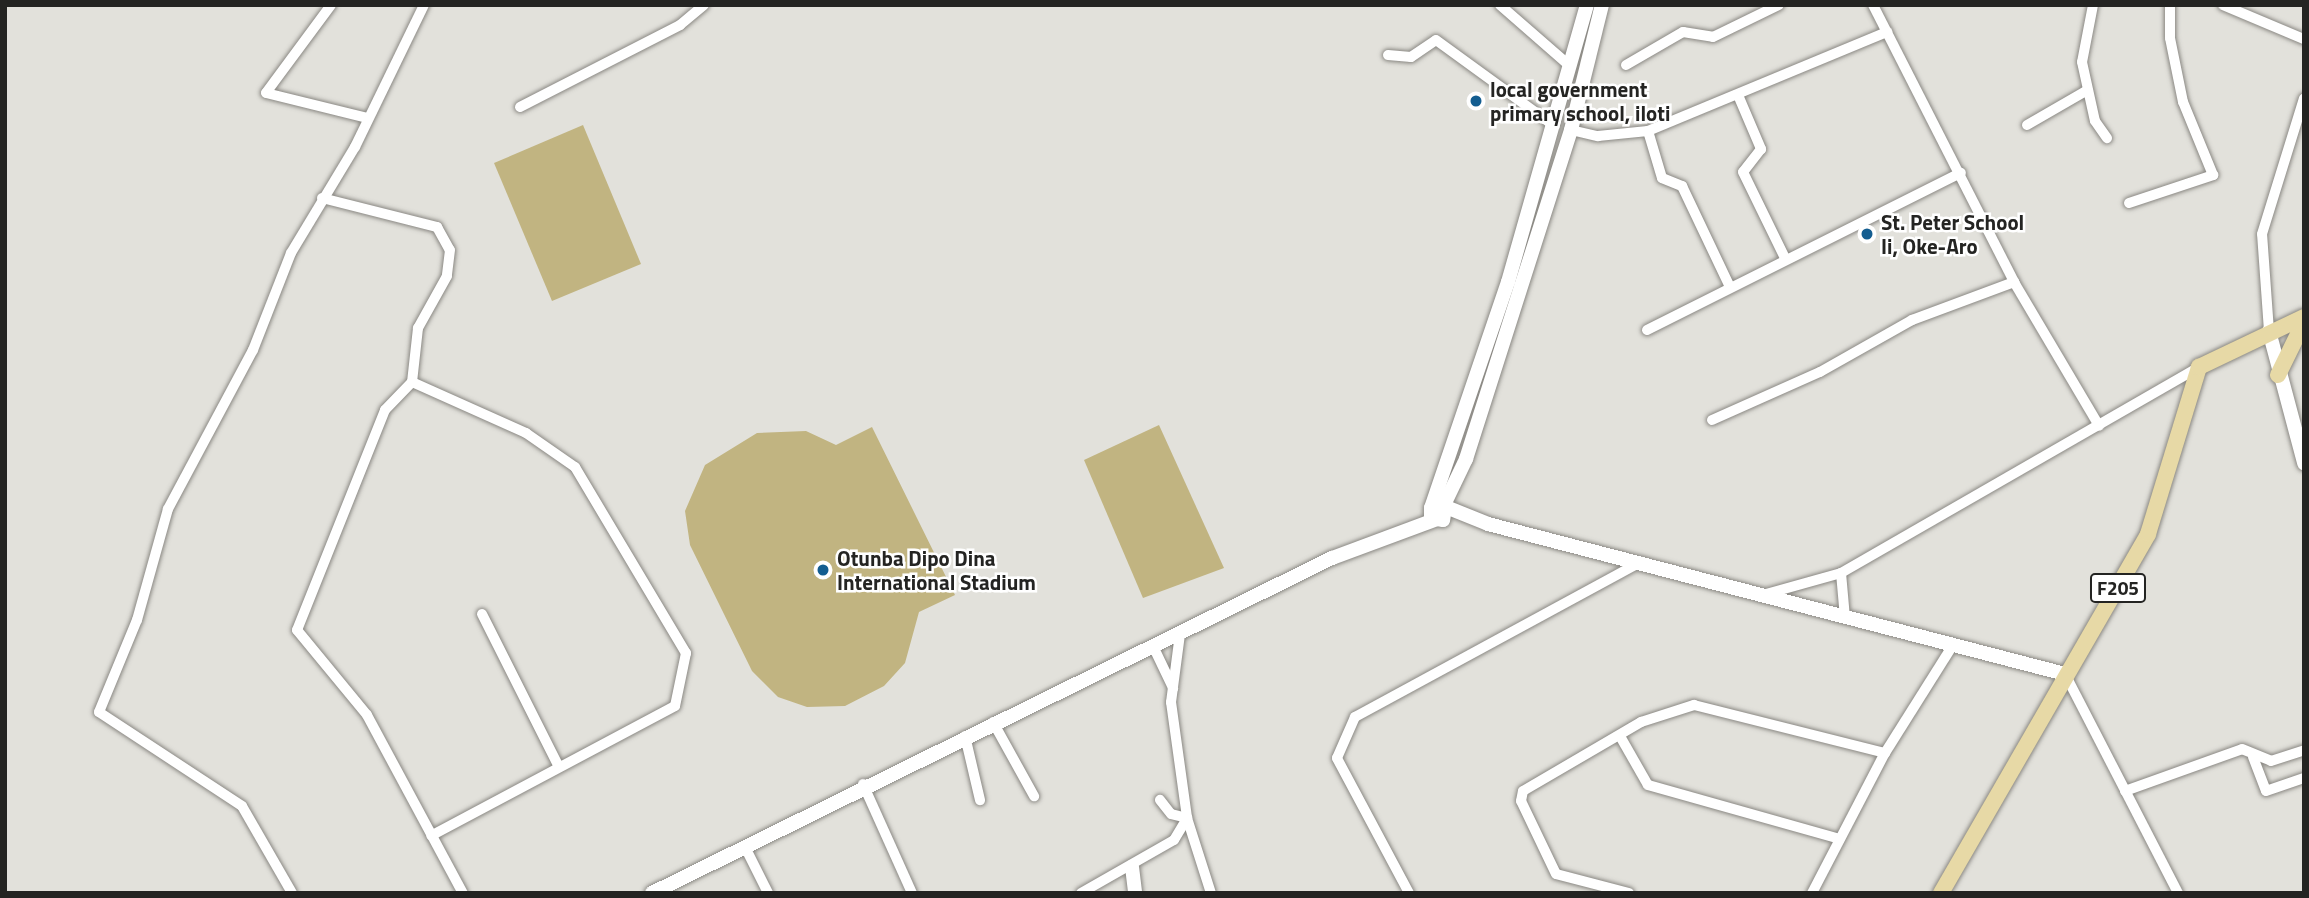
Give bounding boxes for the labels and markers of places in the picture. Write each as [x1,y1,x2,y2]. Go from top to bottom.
place label: local government primary school, iloti [1490,76,1670,126]
marker: local government primary school, iloti [1468,93,1484,109]
place label: St. Peter School Ii, Oke-Aro [1881,209,2024,259]
marker: St. Peter School Ii, Oke-Aro [1859,226,1875,242]
place label: Otunba Dipo Dina International Stadium [837,545,1036,595]
marker: Otunba Dipo Dina International Stadium [815,562,831,578]

